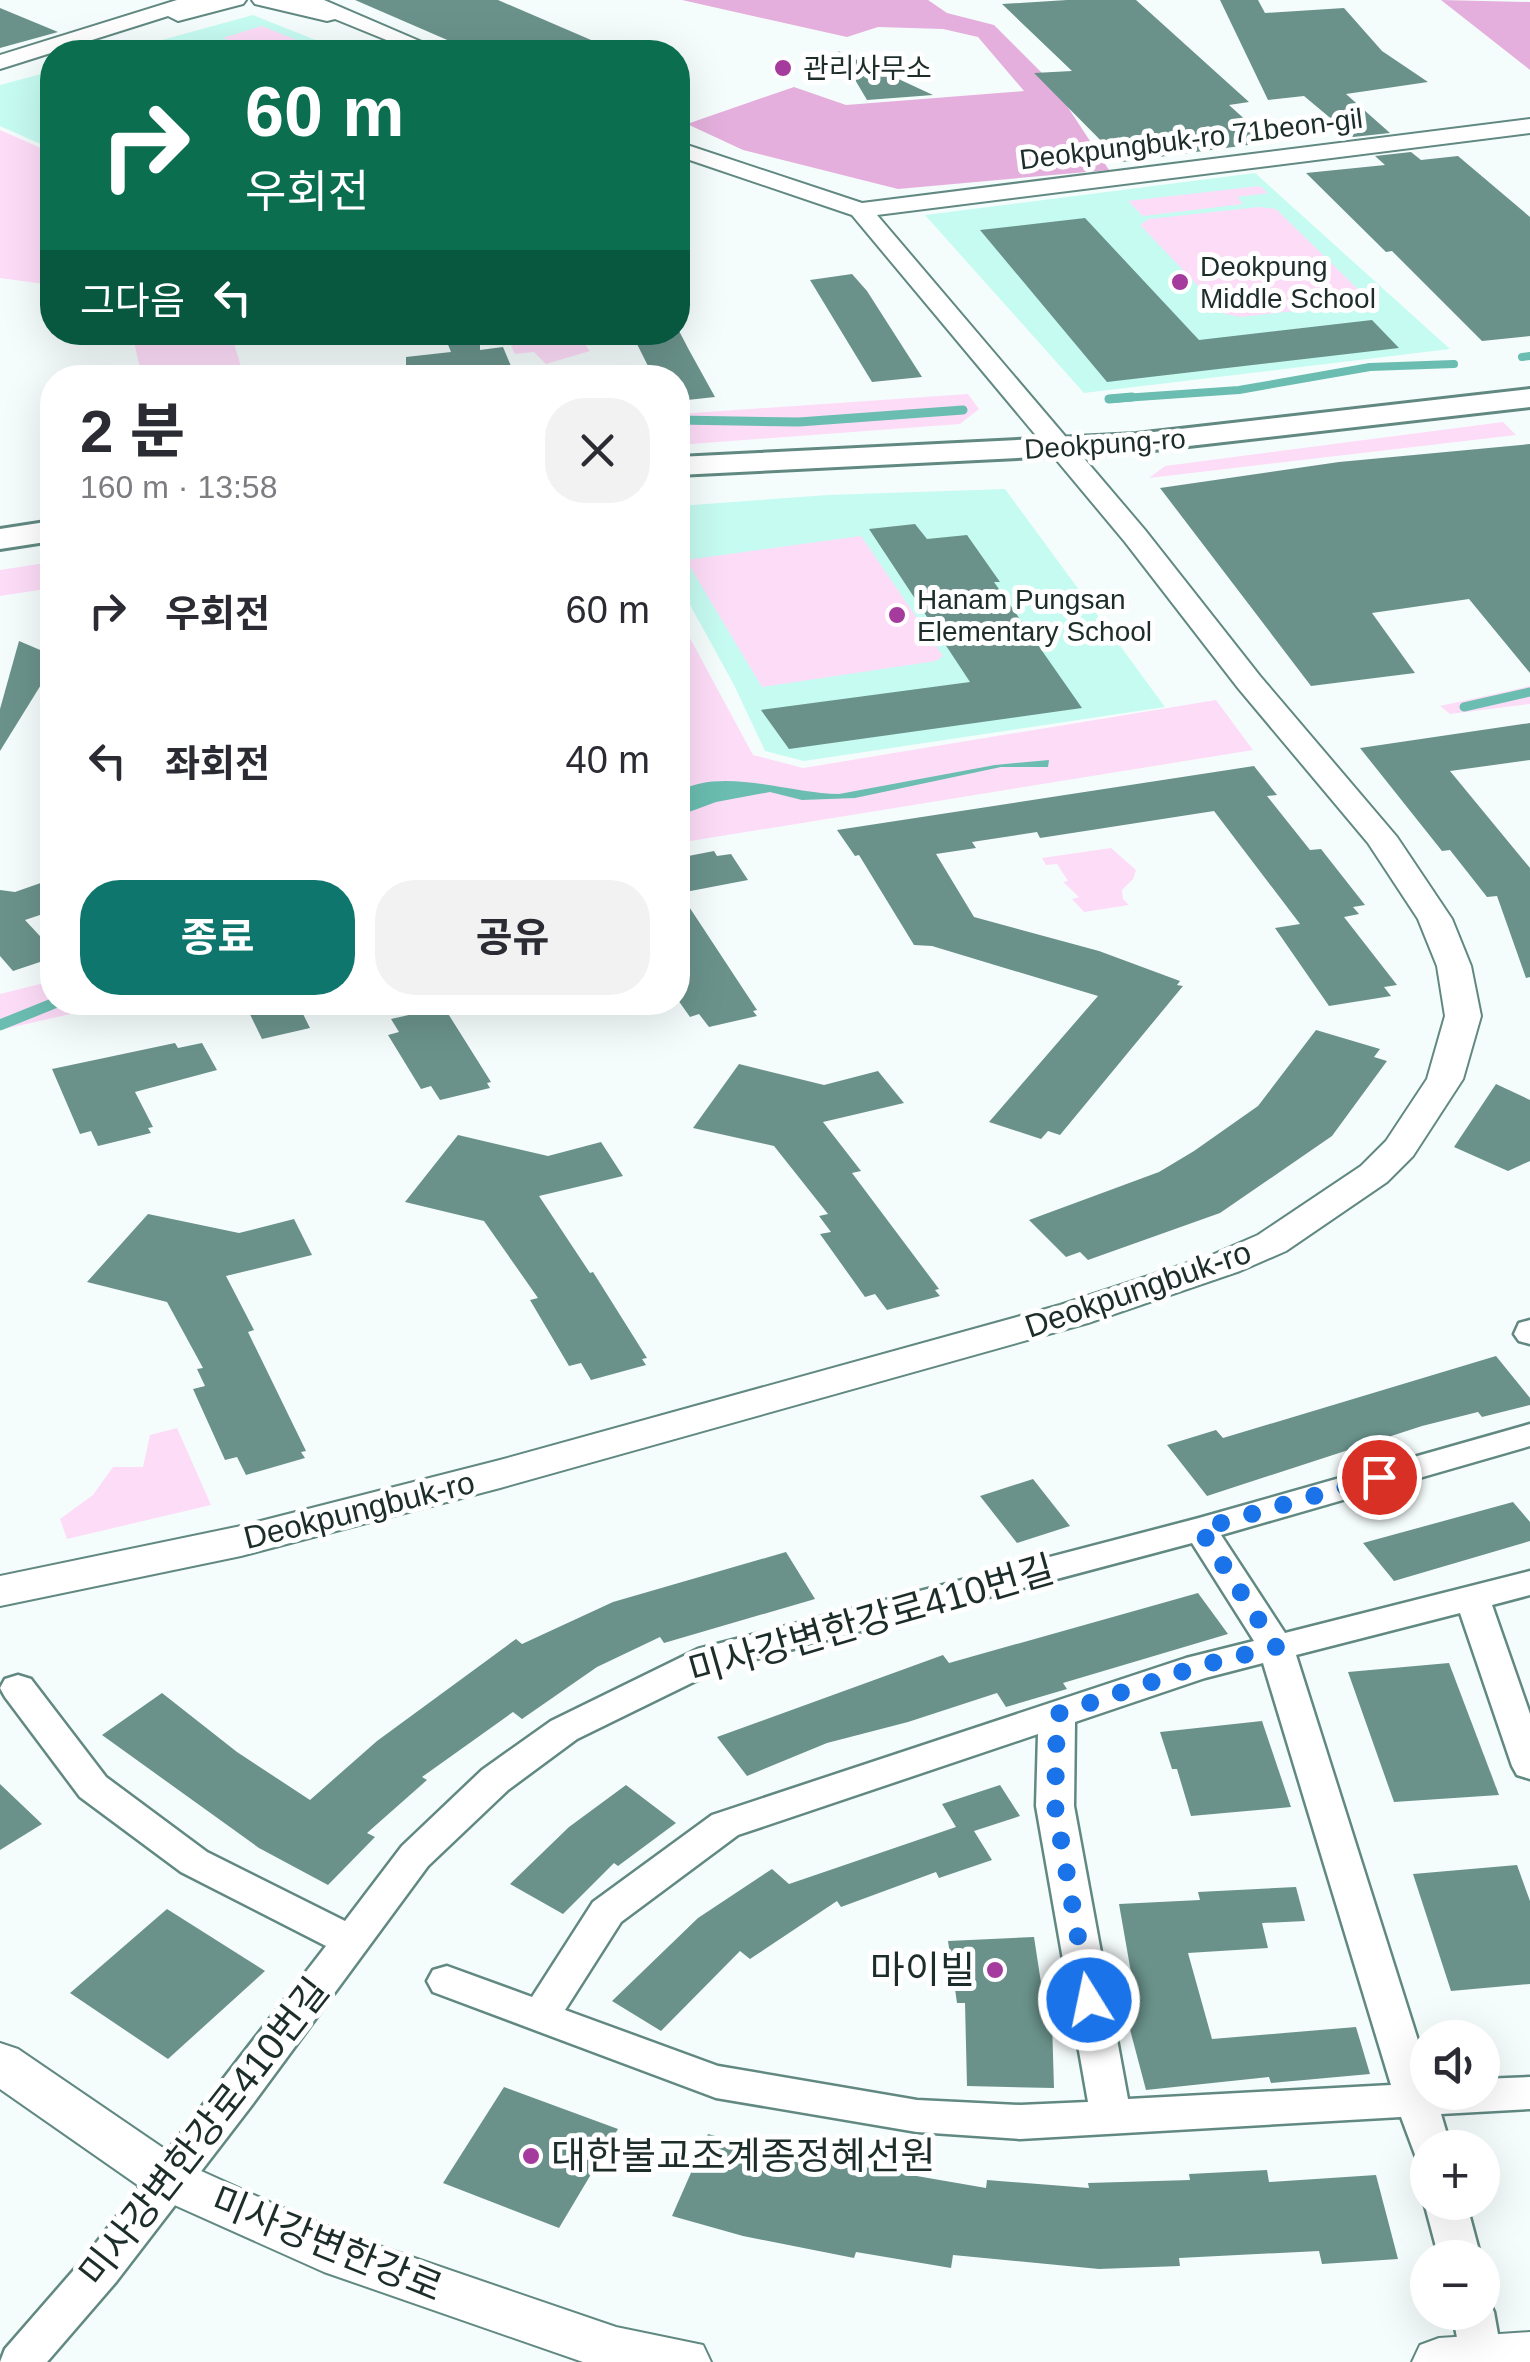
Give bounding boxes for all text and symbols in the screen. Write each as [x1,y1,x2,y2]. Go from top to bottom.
place label: 관리사무소 [803,53,932,84]
marker: 관리사무소 [772,57,794,79]
text: 60 m [245,73,405,151]
icon: right [80,80,210,210]
street label: Deokpungbuk-ro 71beon-gil [1018,103,1364,175]
text: 우회전 [245,166,369,217]
place label: Deokpung Middle School [1200,251,1376,314]
icon: left [205,270,260,325]
marker: Deokpung Middle School [1169,271,1191,293]
text: 그다음 [80,280,185,322]
text: 2 분 [80,398,185,465]
button: close [545,398,650,503]
street label: Deokpung-ro [1023,423,1187,465]
text: 160 m · 13:58 [80,469,277,505]
icon: right [80,583,135,638]
place label: Hanam Pungsan Elementary School [917,584,1152,647]
text: 60 m [566,589,650,631]
text: 우회전 [165,593,270,635]
marker: Hanam Pungsan Elementary School [886,604,908,626]
icon: left [80,733,135,788]
text: 40 m [566,739,650,781]
text: 좌회전 [165,743,270,785]
button: 종료 [80,880,355,995]
button: 공유 [375,880,650,995]
street label: Deokpungbuk-ro [1020,1233,1256,1345]
pin [1337,1435,1422,1520]
icon: arrive [1352,1450,1407,1505]
street label: Deokpungbuk-ro [240,1464,478,1556]
street label: 미사강변한강로410번길 [684,1548,1058,1692]
position arrow [1037,1948,1141,2052]
place label: 마이빌 [870,1949,975,1991]
marker: 마이빌 [984,1959,1006,1981]
street label: 미사강변한강로410번길 [70,1969,338,2295]
map controls [1410,2020,1500,2330]
button: sound [1410,2020,1500,2110]
button: + [1410,2130,1500,2220]
place label: 대한불교조계종정혜선원 [551,2135,936,2177]
marker: 대한불교조계종정혜선원 [520,2145,542,2167]
street label: 미사강변한강로 [205,2177,449,2311]
button: − [1410,2240,1500,2330]

